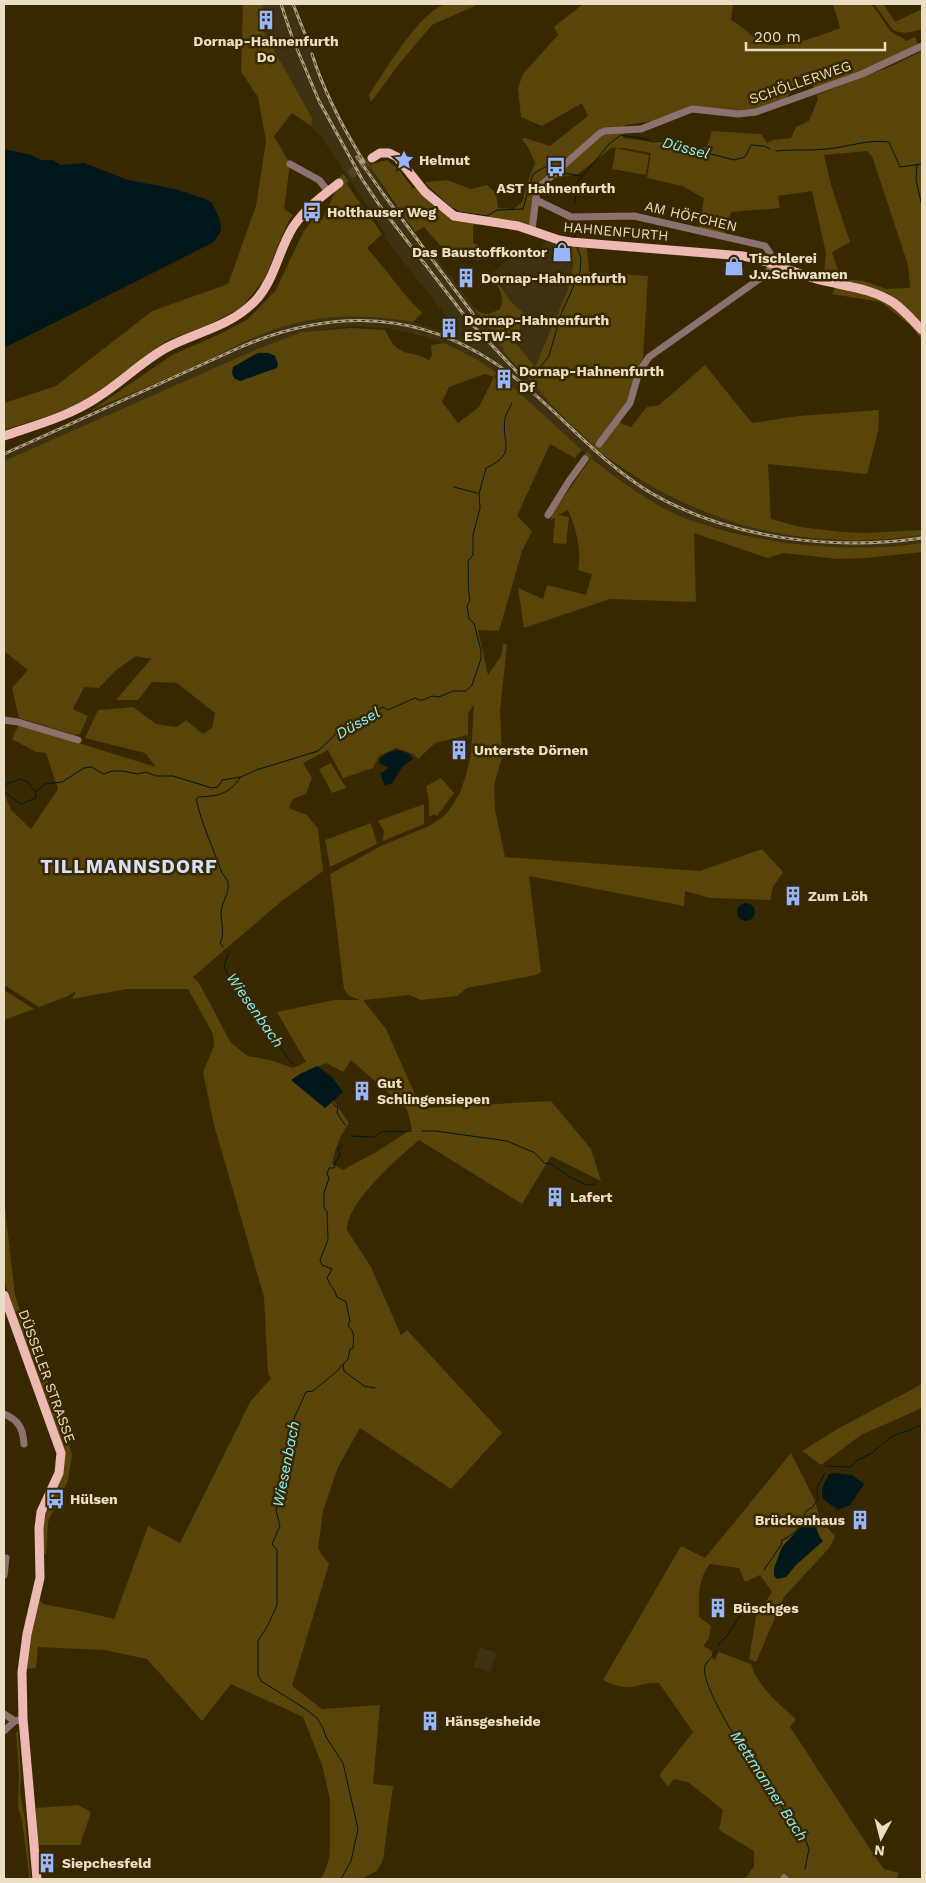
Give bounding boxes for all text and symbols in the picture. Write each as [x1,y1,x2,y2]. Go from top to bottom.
building icon: Dornap-Hahnenfurth Do [255,9,277,31]
scale bar [746,20,885,52]
text: 200 m [754,28,801,46]
place label: Dornap-Hahnenfurth Do [193,33,339,65]
street label: SCHÖLLERWEG [747,57,853,107]
water label: Düssel [661,133,712,163]
place icon: Helmut [393,149,415,171]
place label: Helmut [419,152,470,168]
bus stop icon: AST Hahnenfurth [545,156,567,178]
place label: AST Hahnenfurth [496,180,616,196]
street label: AM HÖFCHEN [643,198,739,234]
bus stop icon: Holthauser Weg [301,201,323,223]
place label: Holthauser Weg [327,204,436,220]
street label: HAHNENFURTH [563,218,669,244]
shop icon: Das Baustoffkontor [551,241,573,263]
place label: Das Baustoffkontor [412,244,547,260]
place label: Tischlerei J.v.Schwamen [749,250,848,282]
shop icon: Tischlerei J.v.Schwamen [723,255,745,277]
building icon: Dornap-Hahnenfurth [455,267,477,289]
place label: Dornap-Hahnenfurth [481,270,626,286]
place label: Dornap-Hahnenfurth ESTW-R [464,312,609,344]
building icon: Dornap-Hahnenfurth ESTW-R [438,317,460,339]
place label: Dornap-Hahnenfurth Df [519,363,664,395]
building icon: Dornap-Hahnenfurth Df [493,368,515,390]
water label: Düssel [333,703,384,743]
building icon: Unterste Dörnen [448,739,470,761]
place label: Unterste Dörnen [474,742,588,758]
district label: TILLMANNSDORF [40,855,218,878]
building icon: Zum Löh [782,885,804,907]
place label: Zum Löh [808,888,868,904]
water label: Wiesenbach [223,969,287,1051]
place label: Gut Schlingensiepen [377,1075,490,1107]
building icon: Gut Schlingensiepen [351,1080,373,1102]
building icon: Lafert [544,1186,566,1208]
place label: Lafert [570,1189,612,1205]
street label: DÜSSELER STRASSE [15,1307,79,1445]
water label: Wiesenbach [269,1419,303,1509]
bus stop icon: Hülsen [44,1488,66,1510]
place label: Hülsen [70,1491,118,1507]
building icon: Brückenhaus [849,1509,871,1531]
place label: Brückenhaus [755,1512,846,1528]
building icon: Büschges [707,1597,729,1619]
place label: Büschges [733,1600,799,1616]
building icon: Hänsgesheide [419,1710,441,1732]
place label: Hänsgesheide [445,1713,541,1729]
water label: Mettmanner Bach [727,1727,811,1845]
north arrow [856,1813,906,1863]
text: N [873,1842,886,1859]
building icon: Siepchesfeld [36,1852,58,1874]
place label: Siepchesfeld [62,1855,151,1871]

